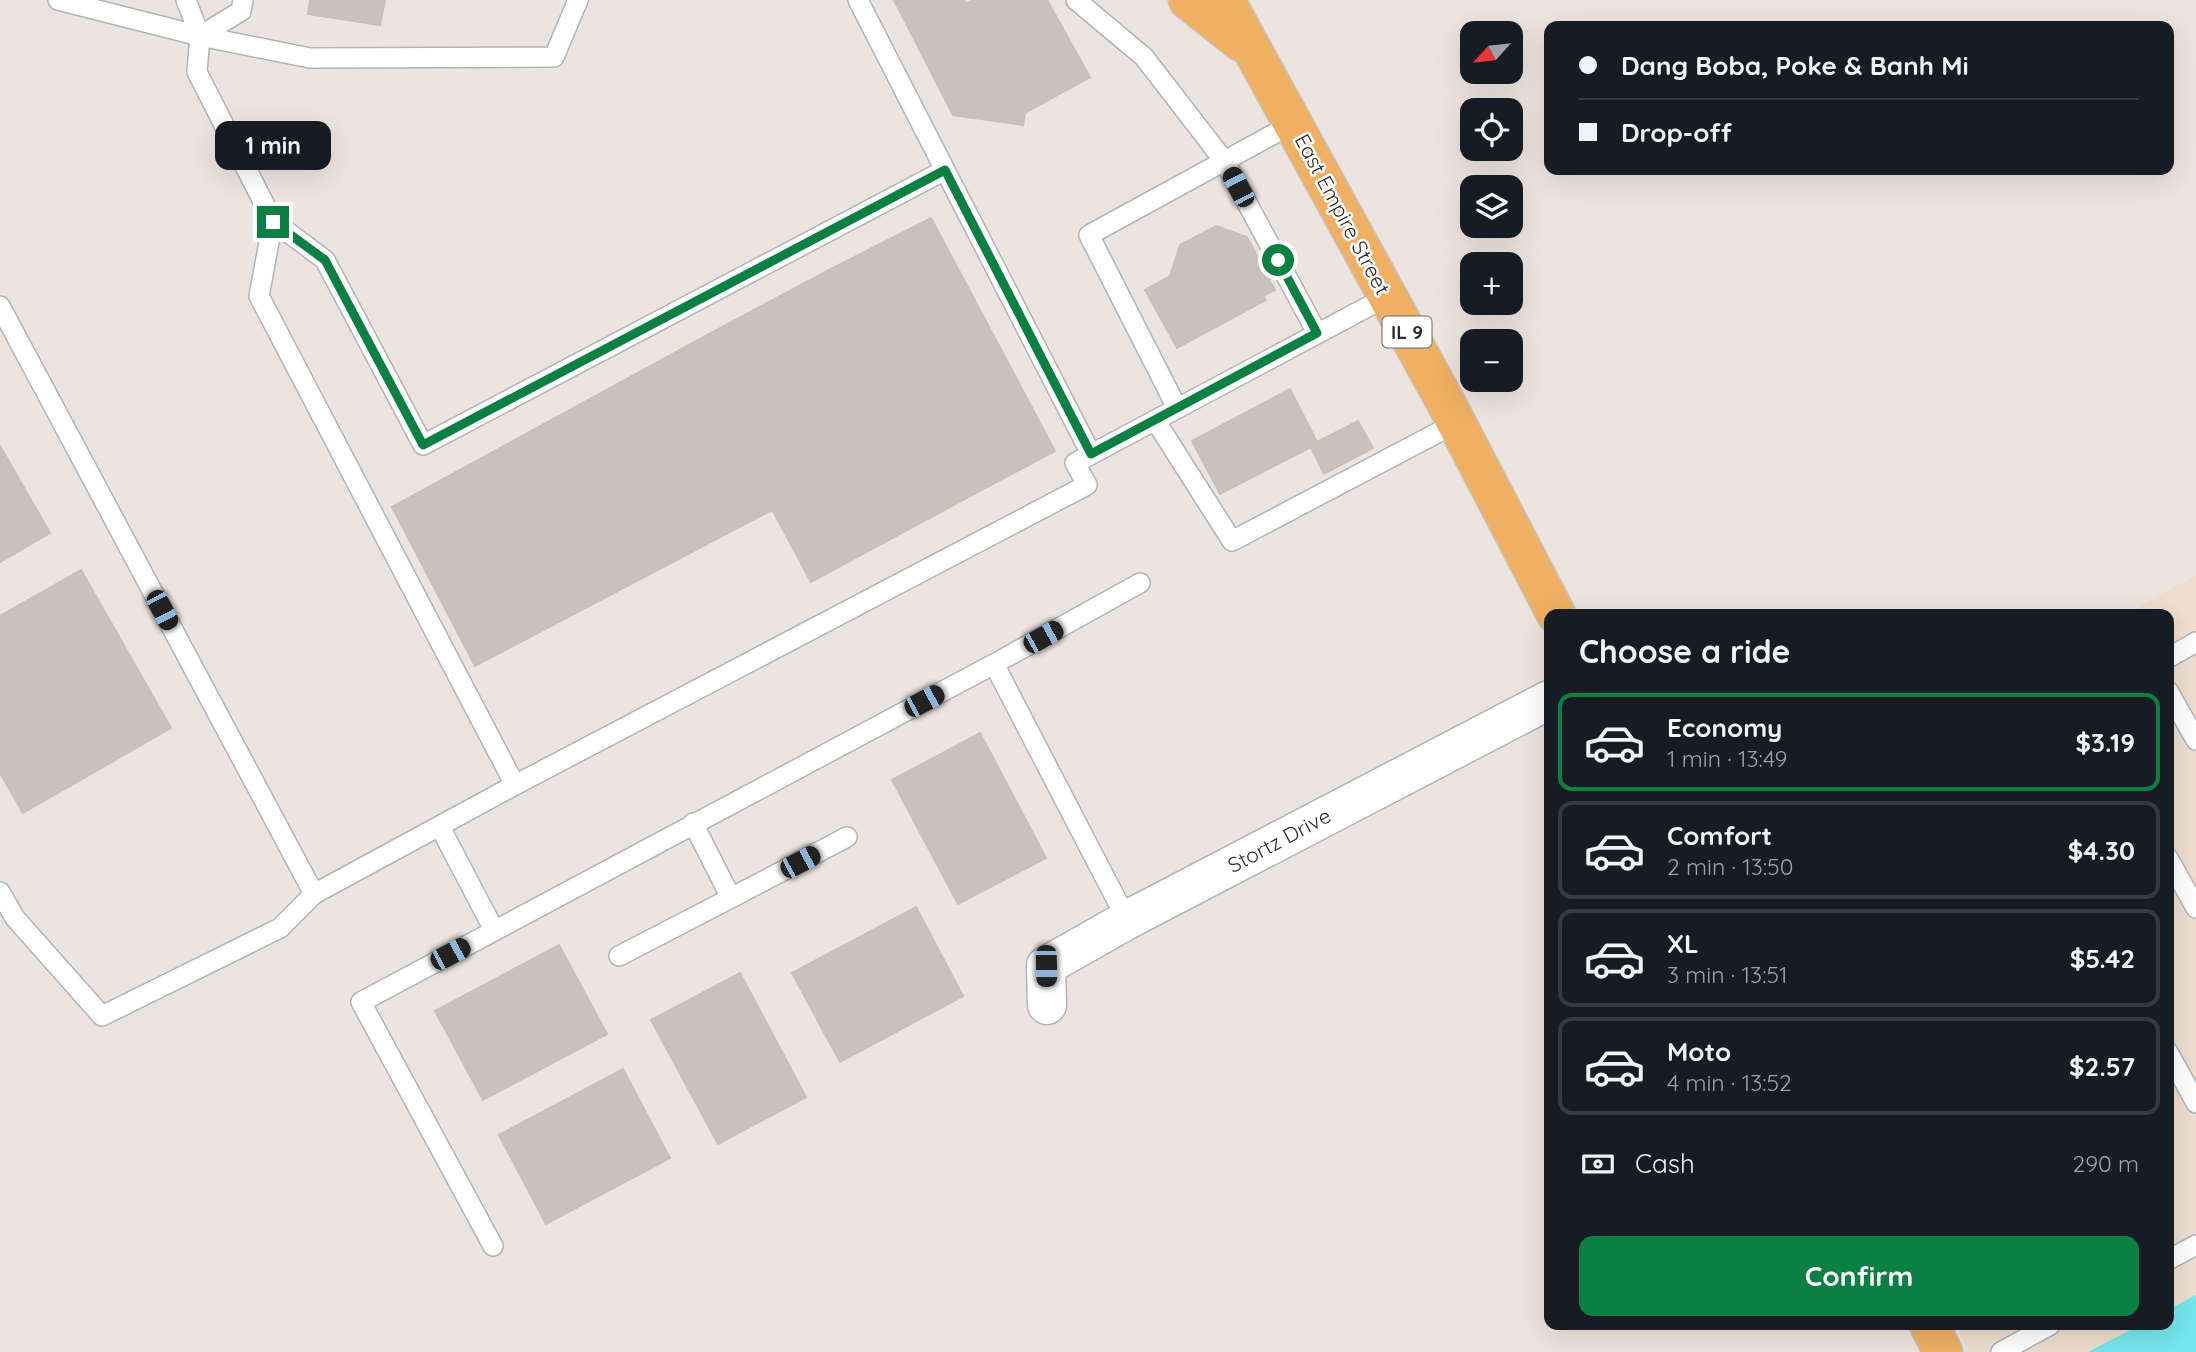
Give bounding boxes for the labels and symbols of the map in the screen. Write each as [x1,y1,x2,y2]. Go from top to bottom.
north arrow [1460,21,1522,84]
callout: 1 min [215,120,331,170]
street label: East Empire Street [1290,129,1396,299]
car [1219,164,1258,210]
route end [257,206,289,238]
route start [1262,244,1294,276]
road number: IL 9 [1382,316,1432,348]
car [143,587,182,633]
car [1020,618,1067,656]
car [901,682,948,720]
street label: Stortz Drive [1223,802,1335,878]
car [777,843,824,881]
car [427,935,474,973]
car [1036,945,1057,987]

